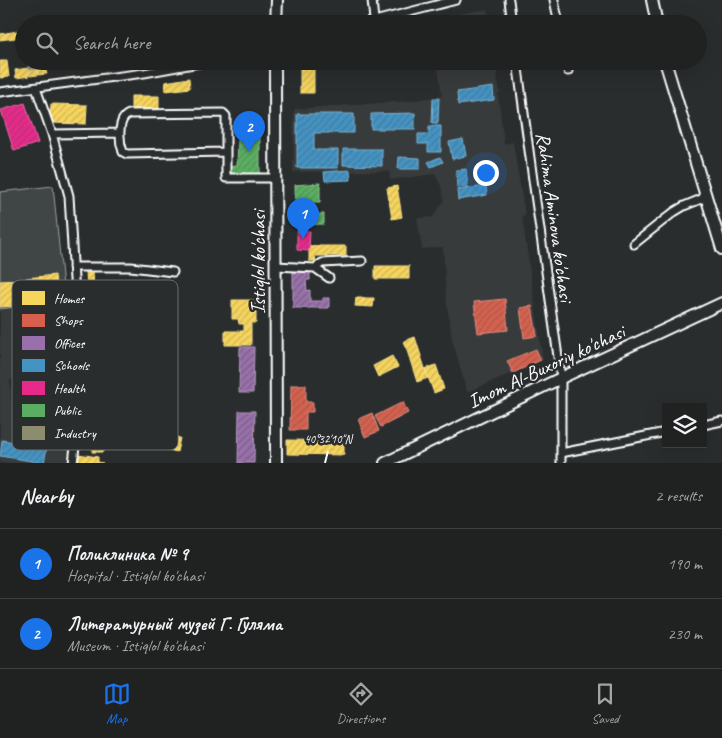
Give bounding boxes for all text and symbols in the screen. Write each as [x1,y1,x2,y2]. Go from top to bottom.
search box [15,15,707,70]
icon: search [33,29,61,57]
text: Search here [73,31,150,55]
pin: 2 [233,111,265,152]
street label: Rahima Aminova ko'chasi [530,131,579,305]
your location [473,160,499,186]
pin: 1 [287,198,319,239]
street label: Istiqlol ko'chasi [246,208,271,314]
legend [12,280,178,450]
text: Homes [54,290,85,307]
text: Shops [54,312,84,329]
street label: Imom Al-Buxoriy ko'chasi [464,318,631,414]
text: Offices [54,335,86,352]
text: Schools [54,357,90,374]
text: Health [54,380,86,397]
text: Public [54,402,82,419]
map controls [662,403,707,448]
button: layers [662,403,707,448]
text: Industry [54,425,97,442]
text: 40°32'10"N [304,431,353,447]
text: Nearby [20,483,73,509]
text: 2 results [655,486,702,506]
text: Поликлиника № 9 [67,542,188,566]
text: 1 [32,554,40,574]
text: 190 m [668,554,702,574]
text: Hospital · Istiqlol ko'chasi [67,566,204,586]
text: Литературный музей Г. Гуляма [67,612,282,636]
text: 2 [32,624,40,644]
text: 230 m [668,624,702,644]
text: Museum · Istiqlol ko'chasi [67,636,204,656]
tab: Map [103,680,131,727]
tab: Directions [337,680,385,727]
tab: Saved [591,680,619,727]

